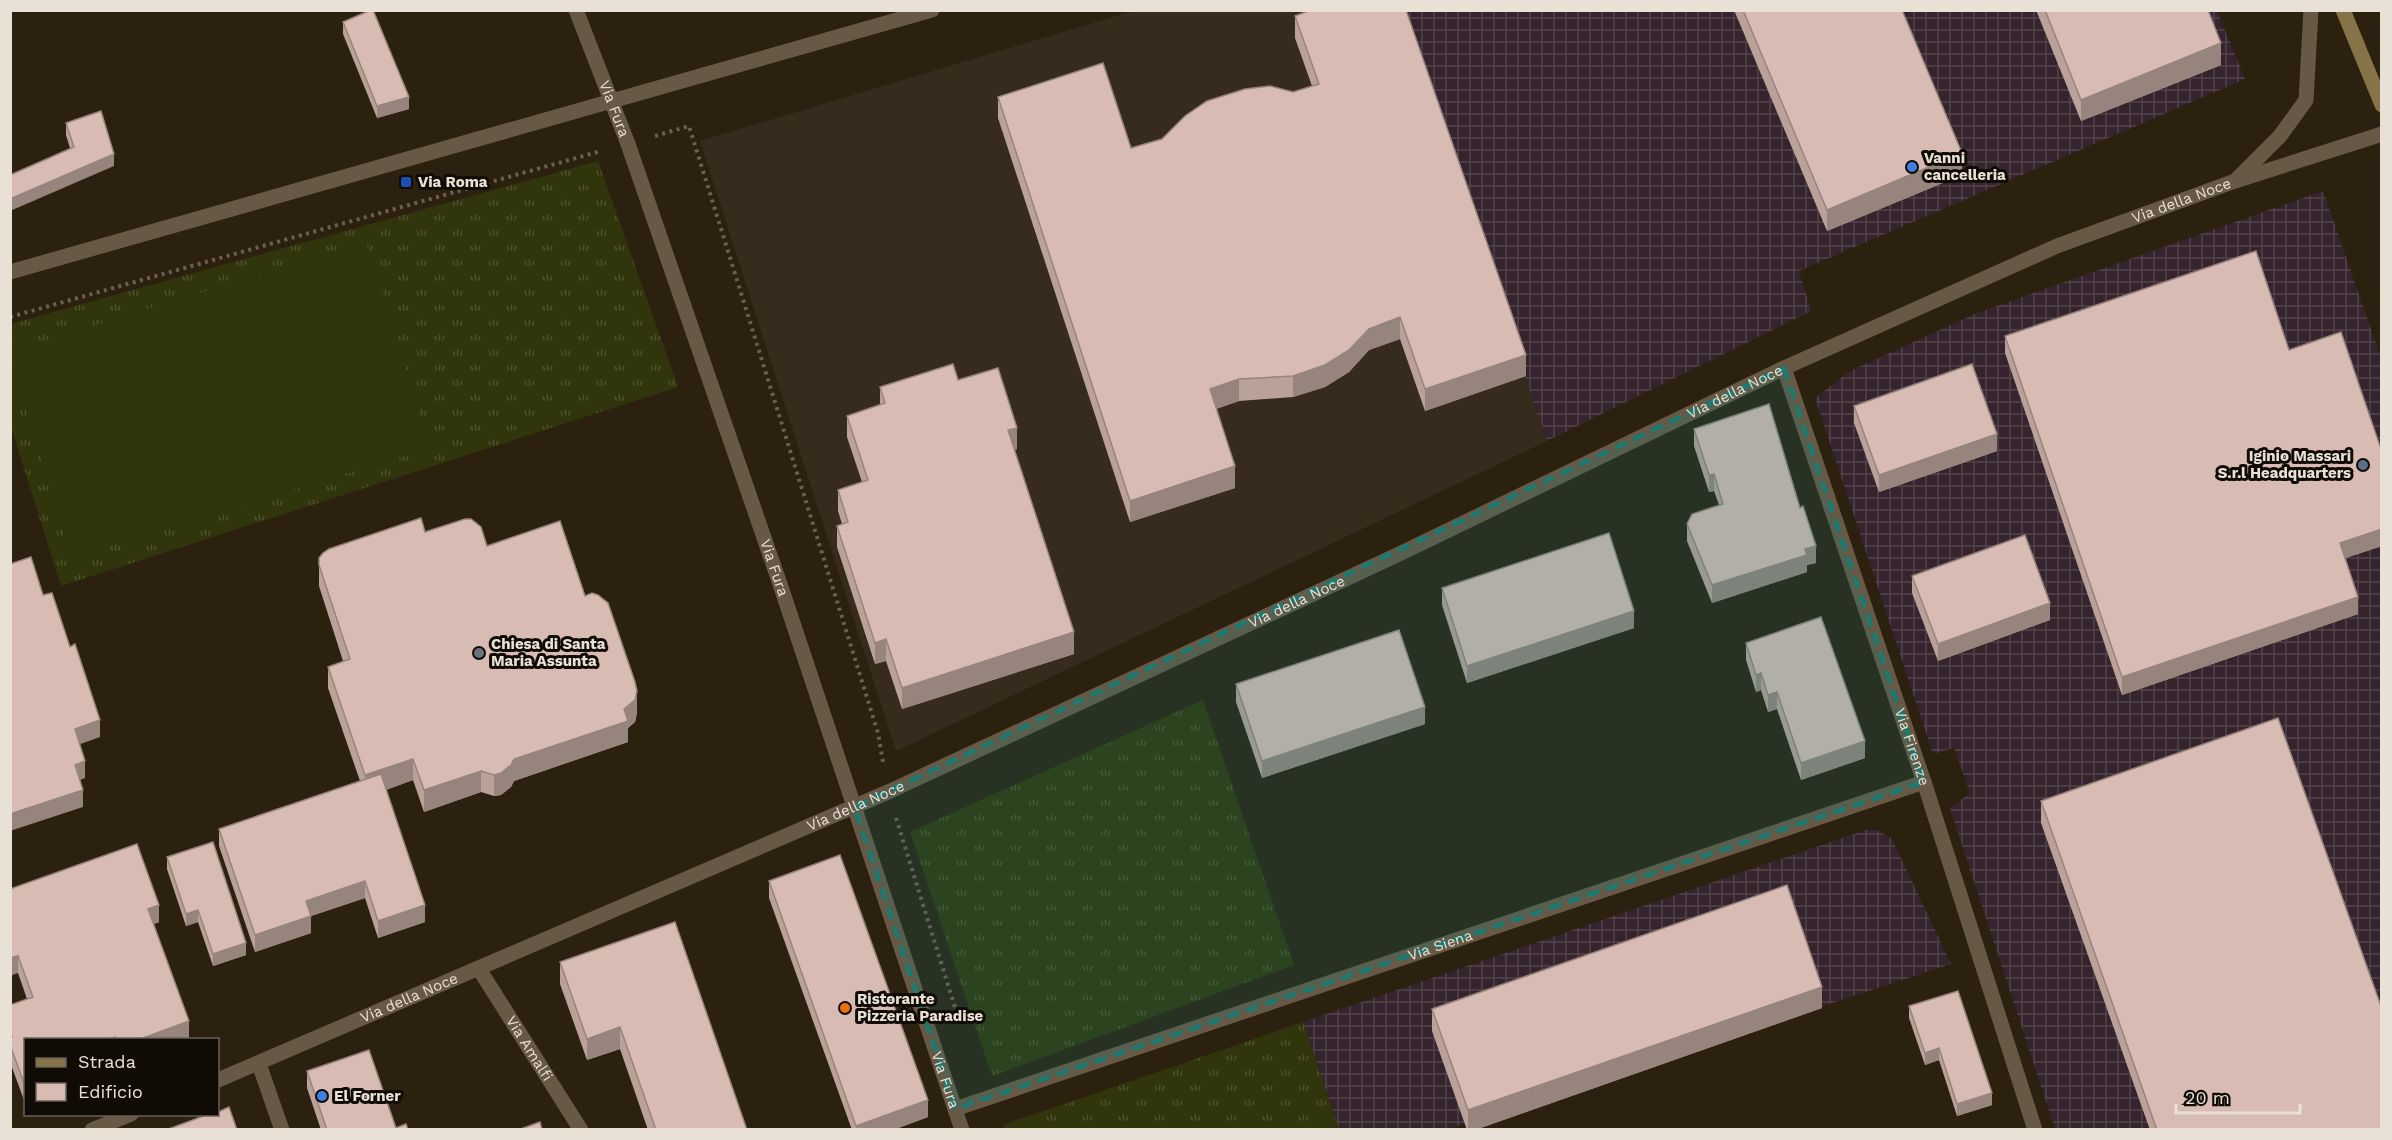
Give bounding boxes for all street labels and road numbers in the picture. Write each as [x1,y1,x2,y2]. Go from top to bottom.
street label: Via Fura [595,78,634,140]
street label: Via della Noce [2129,174,2234,227]
street label: Via della Noce [1684,361,1786,423]
street label: Via Fura [756,537,793,599]
street label: Via della Noce [1245,572,1348,632]
street label: Via Firenze [1891,706,1934,788]
street label: Via della Noce [804,777,907,835]
street label: Via Siena [1405,926,1475,965]
street label: Via della Noce [358,969,461,1027]
street label: Via Amalfi [502,1013,557,1084]
street label: Via Fura [927,1049,963,1111]

